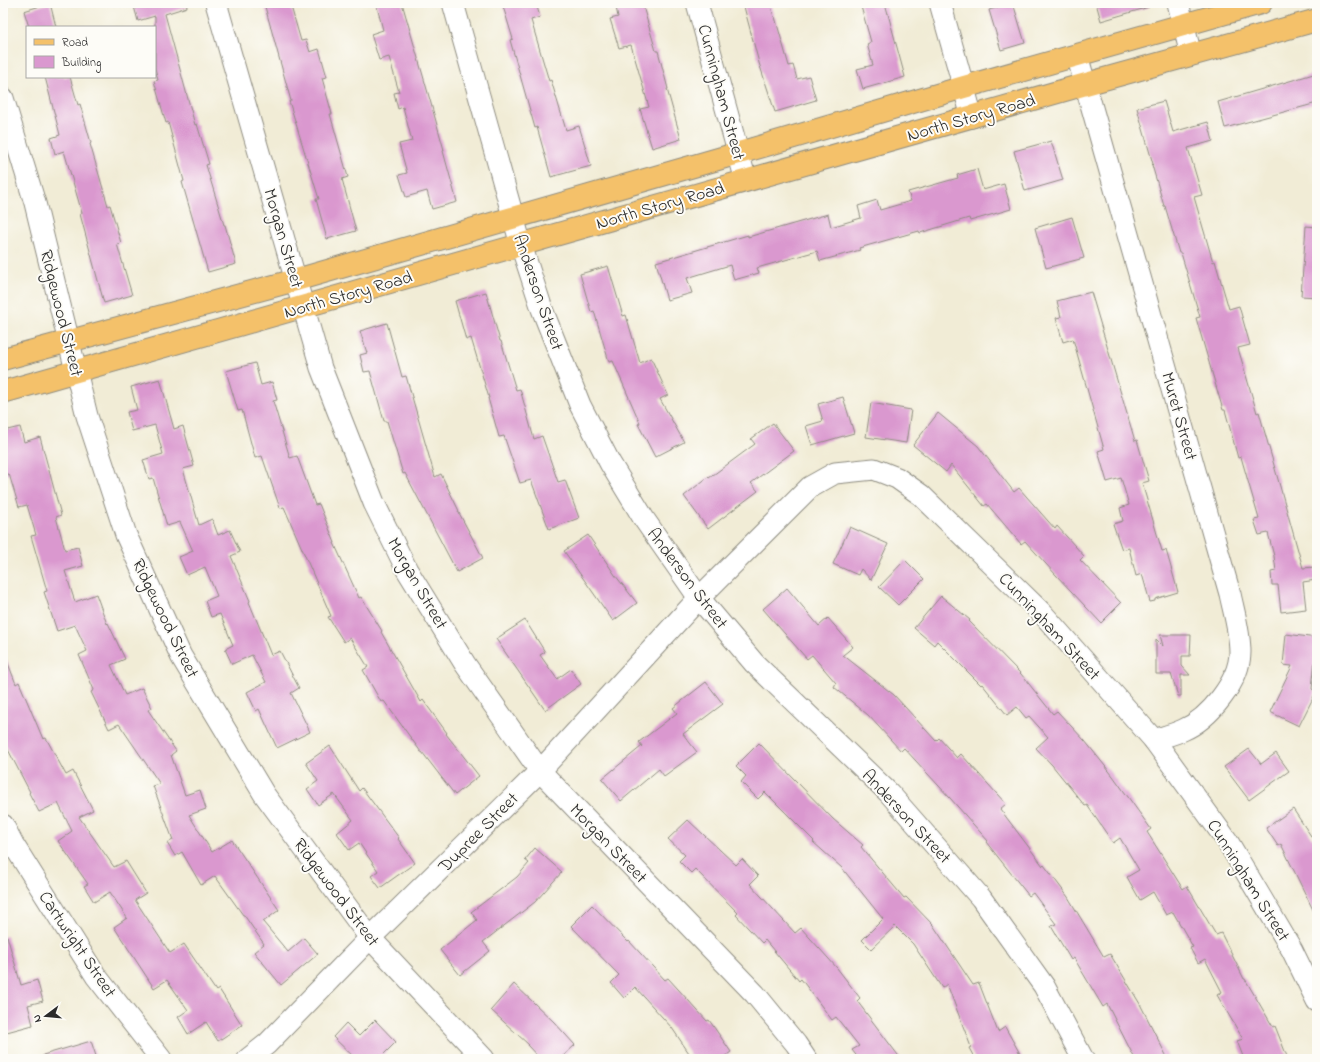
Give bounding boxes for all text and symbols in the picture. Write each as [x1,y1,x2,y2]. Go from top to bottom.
street label: Cunningham Street [688,22,751,163]
legend [26,26,156,78]
text: Road [62,34,88,52]
text: Building [61,54,101,73]
street label: North Story Road [904,88,1039,150]
street label: North Story Road [593,176,728,238]
street label: Morgan Street [255,186,309,292]
street label: Anderson Street [505,231,569,354]
street label: Ridgewood Street [31,247,88,380]
street label: North Story Road [281,265,416,327]
street label: Muret Street [1153,369,1203,464]
street label: Anderson Street [640,523,733,635]
street label: Morgan Street [379,533,453,635]
street label: Ridgewood Street [123,555,204,683]
street label: Cunningham Street [991,567,1106,688]
street label: Anderson Street [855,764,956,870]
street label: Dupree Street [432,787,526,880]
street label: Morgan Street [562,799,652,891]
street label: Cunningham Street [1198,815,1295,948]
street label: Ridgewood Street [285,834,385,953]
street label: Cartwright Street [30,887,122,1004]
north arrow [26,996,66,1036]
text: N [29,1013,46,1024]

